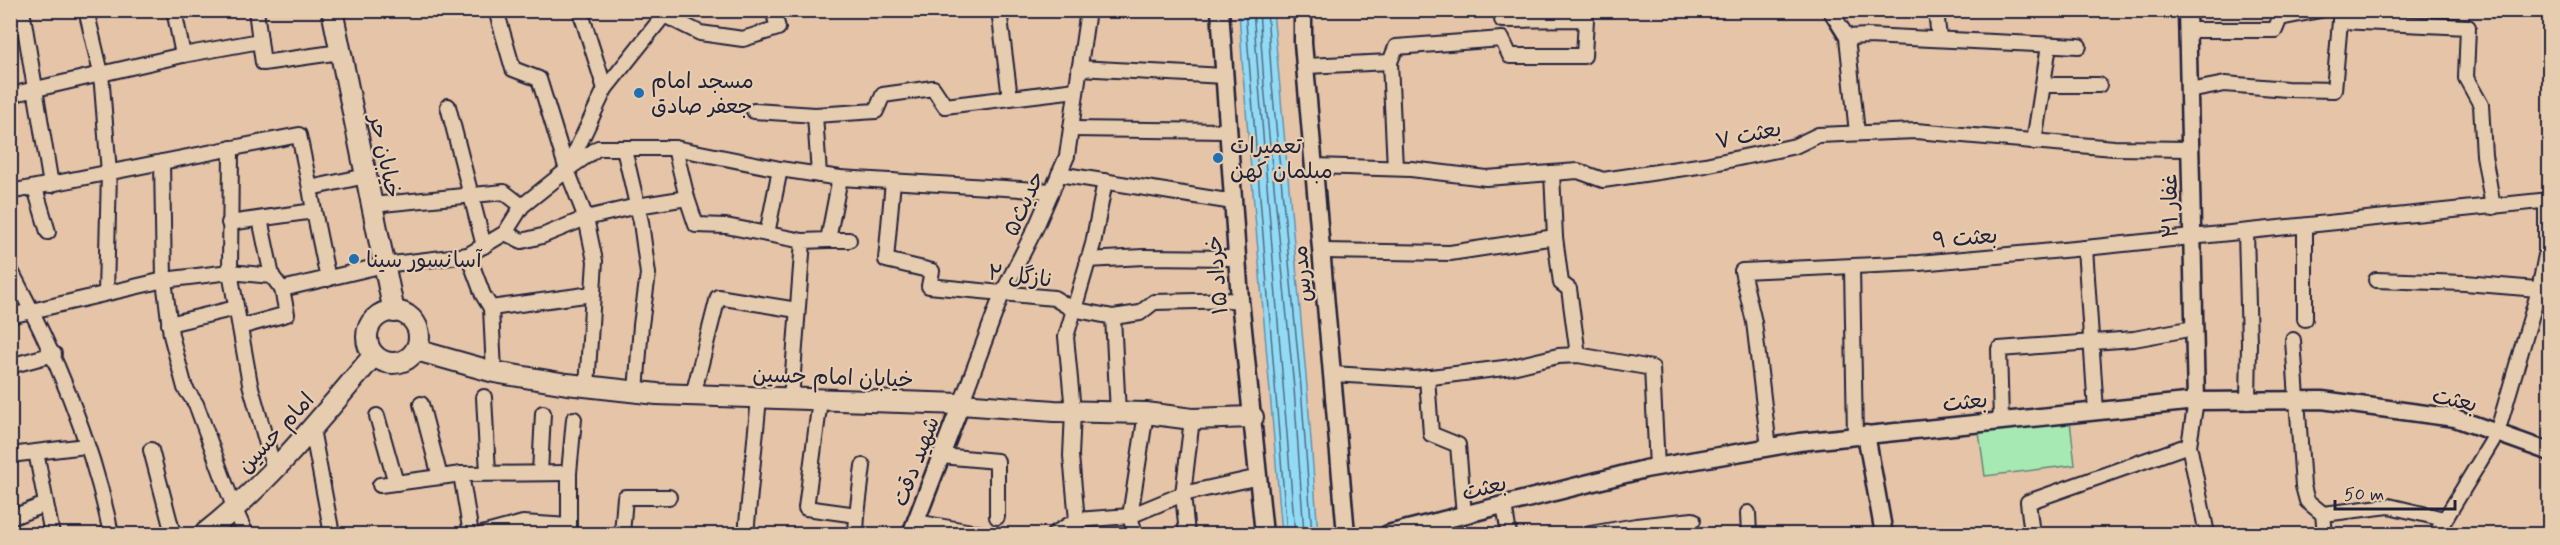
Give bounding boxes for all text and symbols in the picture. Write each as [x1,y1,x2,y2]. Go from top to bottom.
place label: مسجد امام جعفر صادق [651,68,754,121]
marker: مسجد امام جعفر صادق [632,86,646,100]
street label: خیابان حر [361,110,407,201]
street label: بعثت ۷ [1713,115,1784,157]
place label: تعمیرات مبلمان کهن [1230,133,1333,186]
marker: تعمیرات مبلمان کهن [1211,151,1225,165]
street label: حدیث۵ [998,167,1052,241]
street label: غفار ۲۱ [2156,173,2186,238]
street label: بعثت ۹ [1931,222,1999,256]
street label: ۱۵ خرداد [1201,234,1235,316]
street label: مدرس [1287,244,1319,304]
place label: آسانسور سینا [366,247,483,275]
marker: آسانسور سینا [347,252,361,266]
street label: نازگل ۲ [986,259,1053,295]
street label: خیابان امام حسین [752,361,914,396]
street label: بعثت [2429,382,2480,420]
street label: امام حسین [232,387,322,480]
street label: بعثت [1941,387,1989,419]
street label: شهید دقت [887,413,947,511]
street label: بعثت [1459,470,1510,508]
scale bar [2335,473,2455,511]
text: 50 m [2344,483,2384,507]

